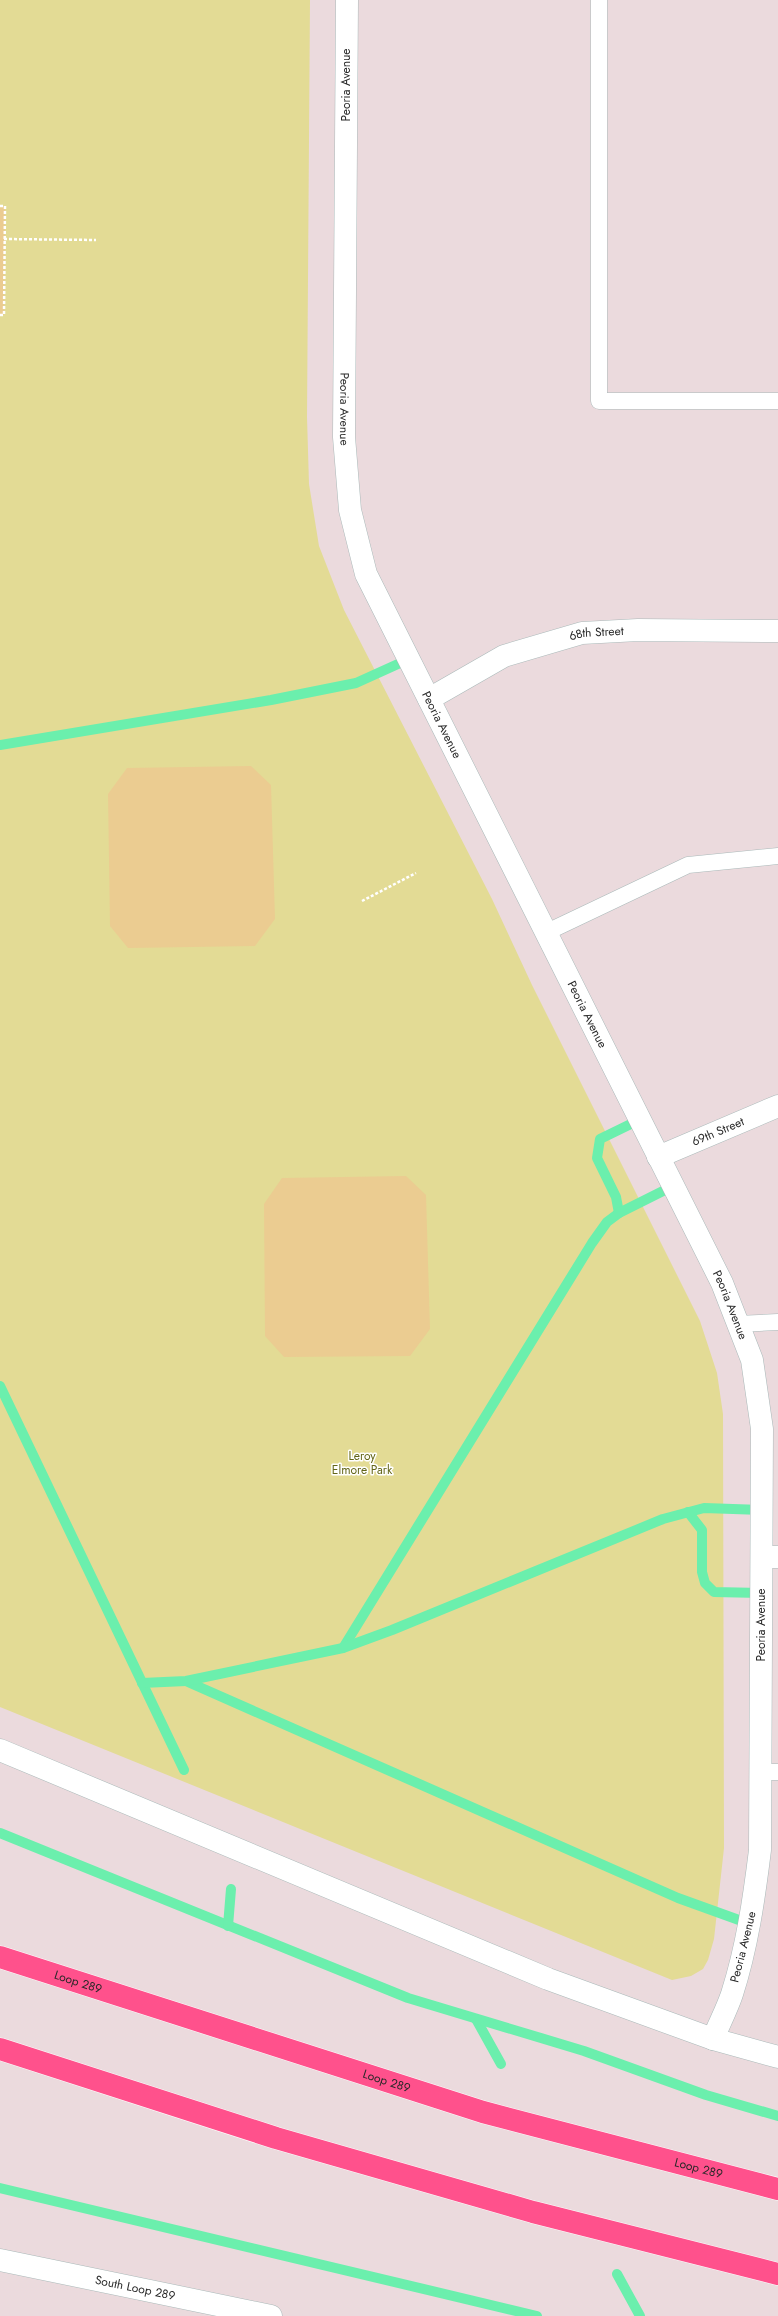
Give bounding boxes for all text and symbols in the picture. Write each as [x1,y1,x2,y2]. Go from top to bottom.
street label: Peoria Avenue [337,49,355,121]
street label: Peoria Avenue [335,372,354,446]
street label: 68th Street [567,622,624,645]
street label: Peoria Avenue [417,688,466,762]
street label: Peoria Avenue [563,978,612,1051]
street label: 69th Street [689,1112,747,1151]
street label: Peoria Avenue [708,1267,752,1342]
park label: Leroy Elmore Park [332,1447,393,1479]
street label: Peoria Avenue [752,1589,770,1661]
street label: Peoria Avenue [725,1909,761,1985]
street label: Loop 289 [52,1966,104,1998]
street label: Loop 289 [360,2065,413,2097]
street label: Loop 289 [672,2153,725,2183]
street label: South Loop 289 [93,2271,177,2305]

